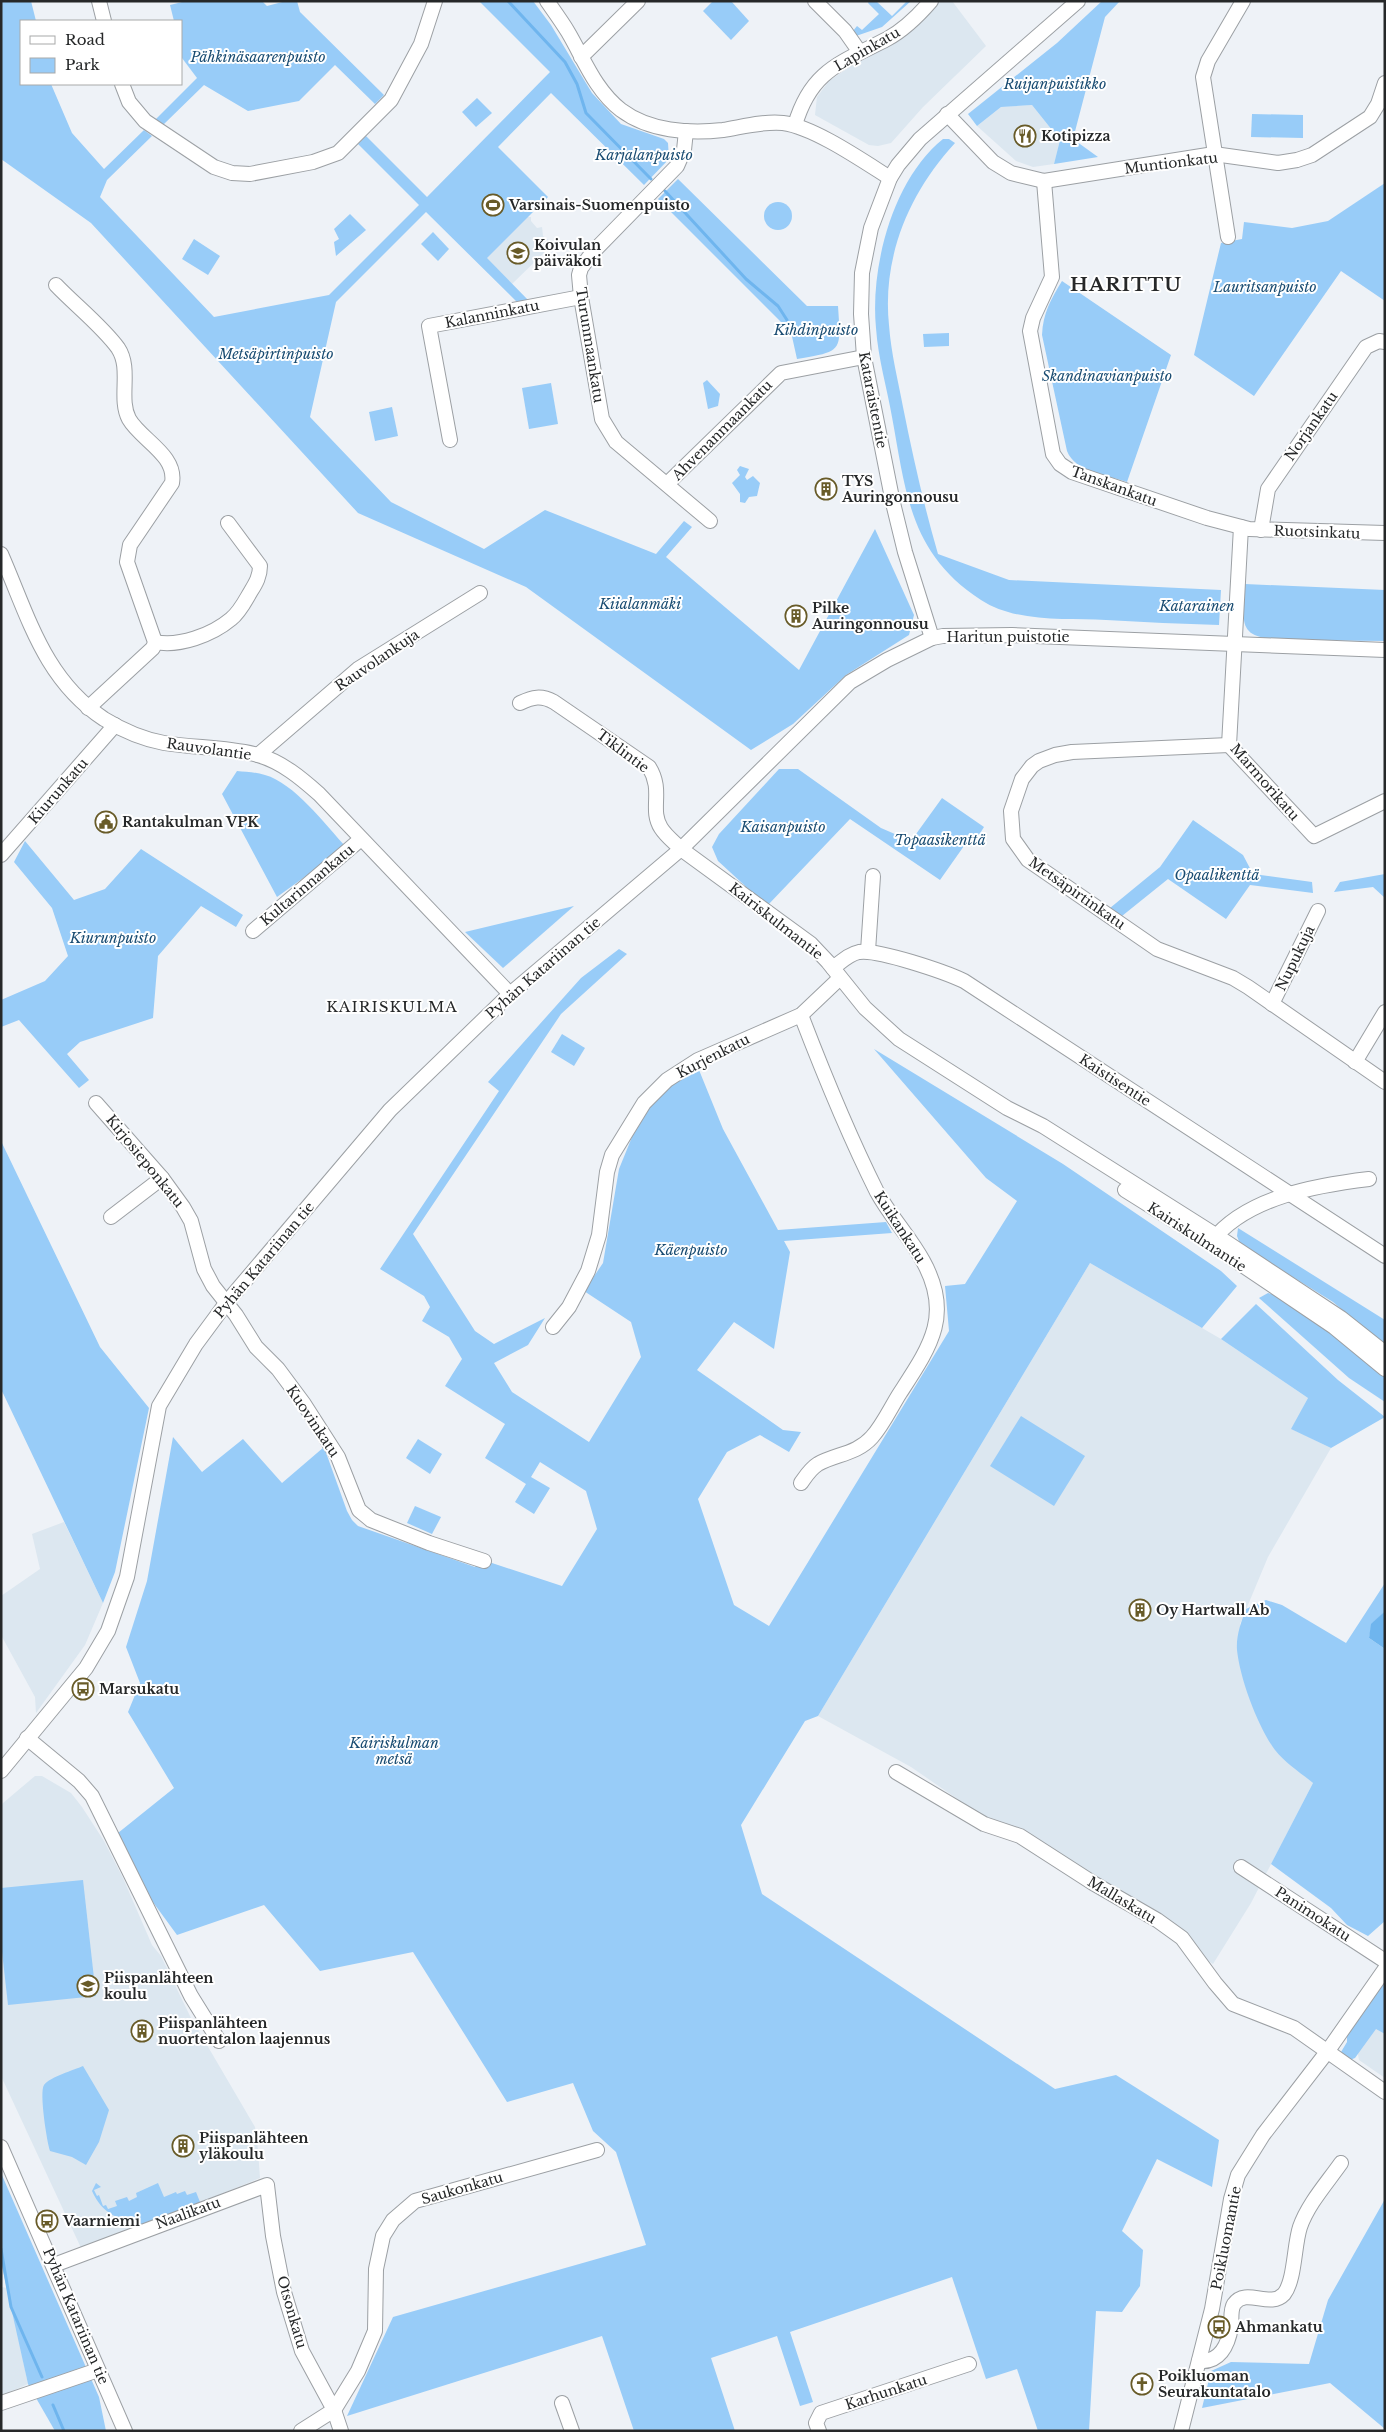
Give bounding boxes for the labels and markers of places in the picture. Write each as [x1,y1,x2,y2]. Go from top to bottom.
restaurant icon: Kotipizza [1013,124,1037,148]
place label: Kotipizza [1041,127,1111,145]
sports icon: Varsinais-Suomenpuisto [481,193,505,217]
place label: Varsinais-Suomenpuisto [508,196,690,214]
place label: Koivulan päiväkoti [534,236,602,270]
school or university icon: Koivulan päiväkoti [506,241,530,265]
place label: TYS Auringonnousu [841,472,959,506]
building icon: TYS Auringonnousu [814,477,838,501]
place label: Pilke Auringonnousu [811,599,929,633]
building icon: Pilke Auringonnousu [784,604,808,628]
public building icon: Rantakulman VPK [94,810,118,834]
place label: Rantakulman VPK [122,813,259,831]
building icon: Oy Hartwall Ab [1128,1598,1152,1622]
place label: Oy Hartwall Ab [1156,1601,1269,1619]
bus stop icon: Marsukatu [71,1677,95,1701]
place label: Marsukatu [99,1680,179,1698]
place label: Piispanlähteen koulu [104,1969,214,2003]
school or university icon: Piispanlähteen koulu [76,1974,100,1998]
place label: Piispanlähteen nuortentalon laajennus [158,2014,331,2048]
building icon: Piispanlähteen nuortentalon laajennus [130,2019,154,2043]
place label: Piispanlähteen yläkoulu [199,2129,309,2163]
building icon: Piispanlähteen yläkoulu [171,2134,195,2158]
bus stop icon: Vaarniemi [35,2209,59,2233]
place label: Vaarniemi [62,2212,140,2230]
bus stop icon: Ahmankatu [1207,2315,1231,2339]
place label: Ahmankatu [1234,2318,1323,2336]
place label: Poikluoman Seurakuntatalo [1158,2367,1271,2401]
church icon: Poikluoman Seurakuntatalo [1130,2372,1154,2396]

